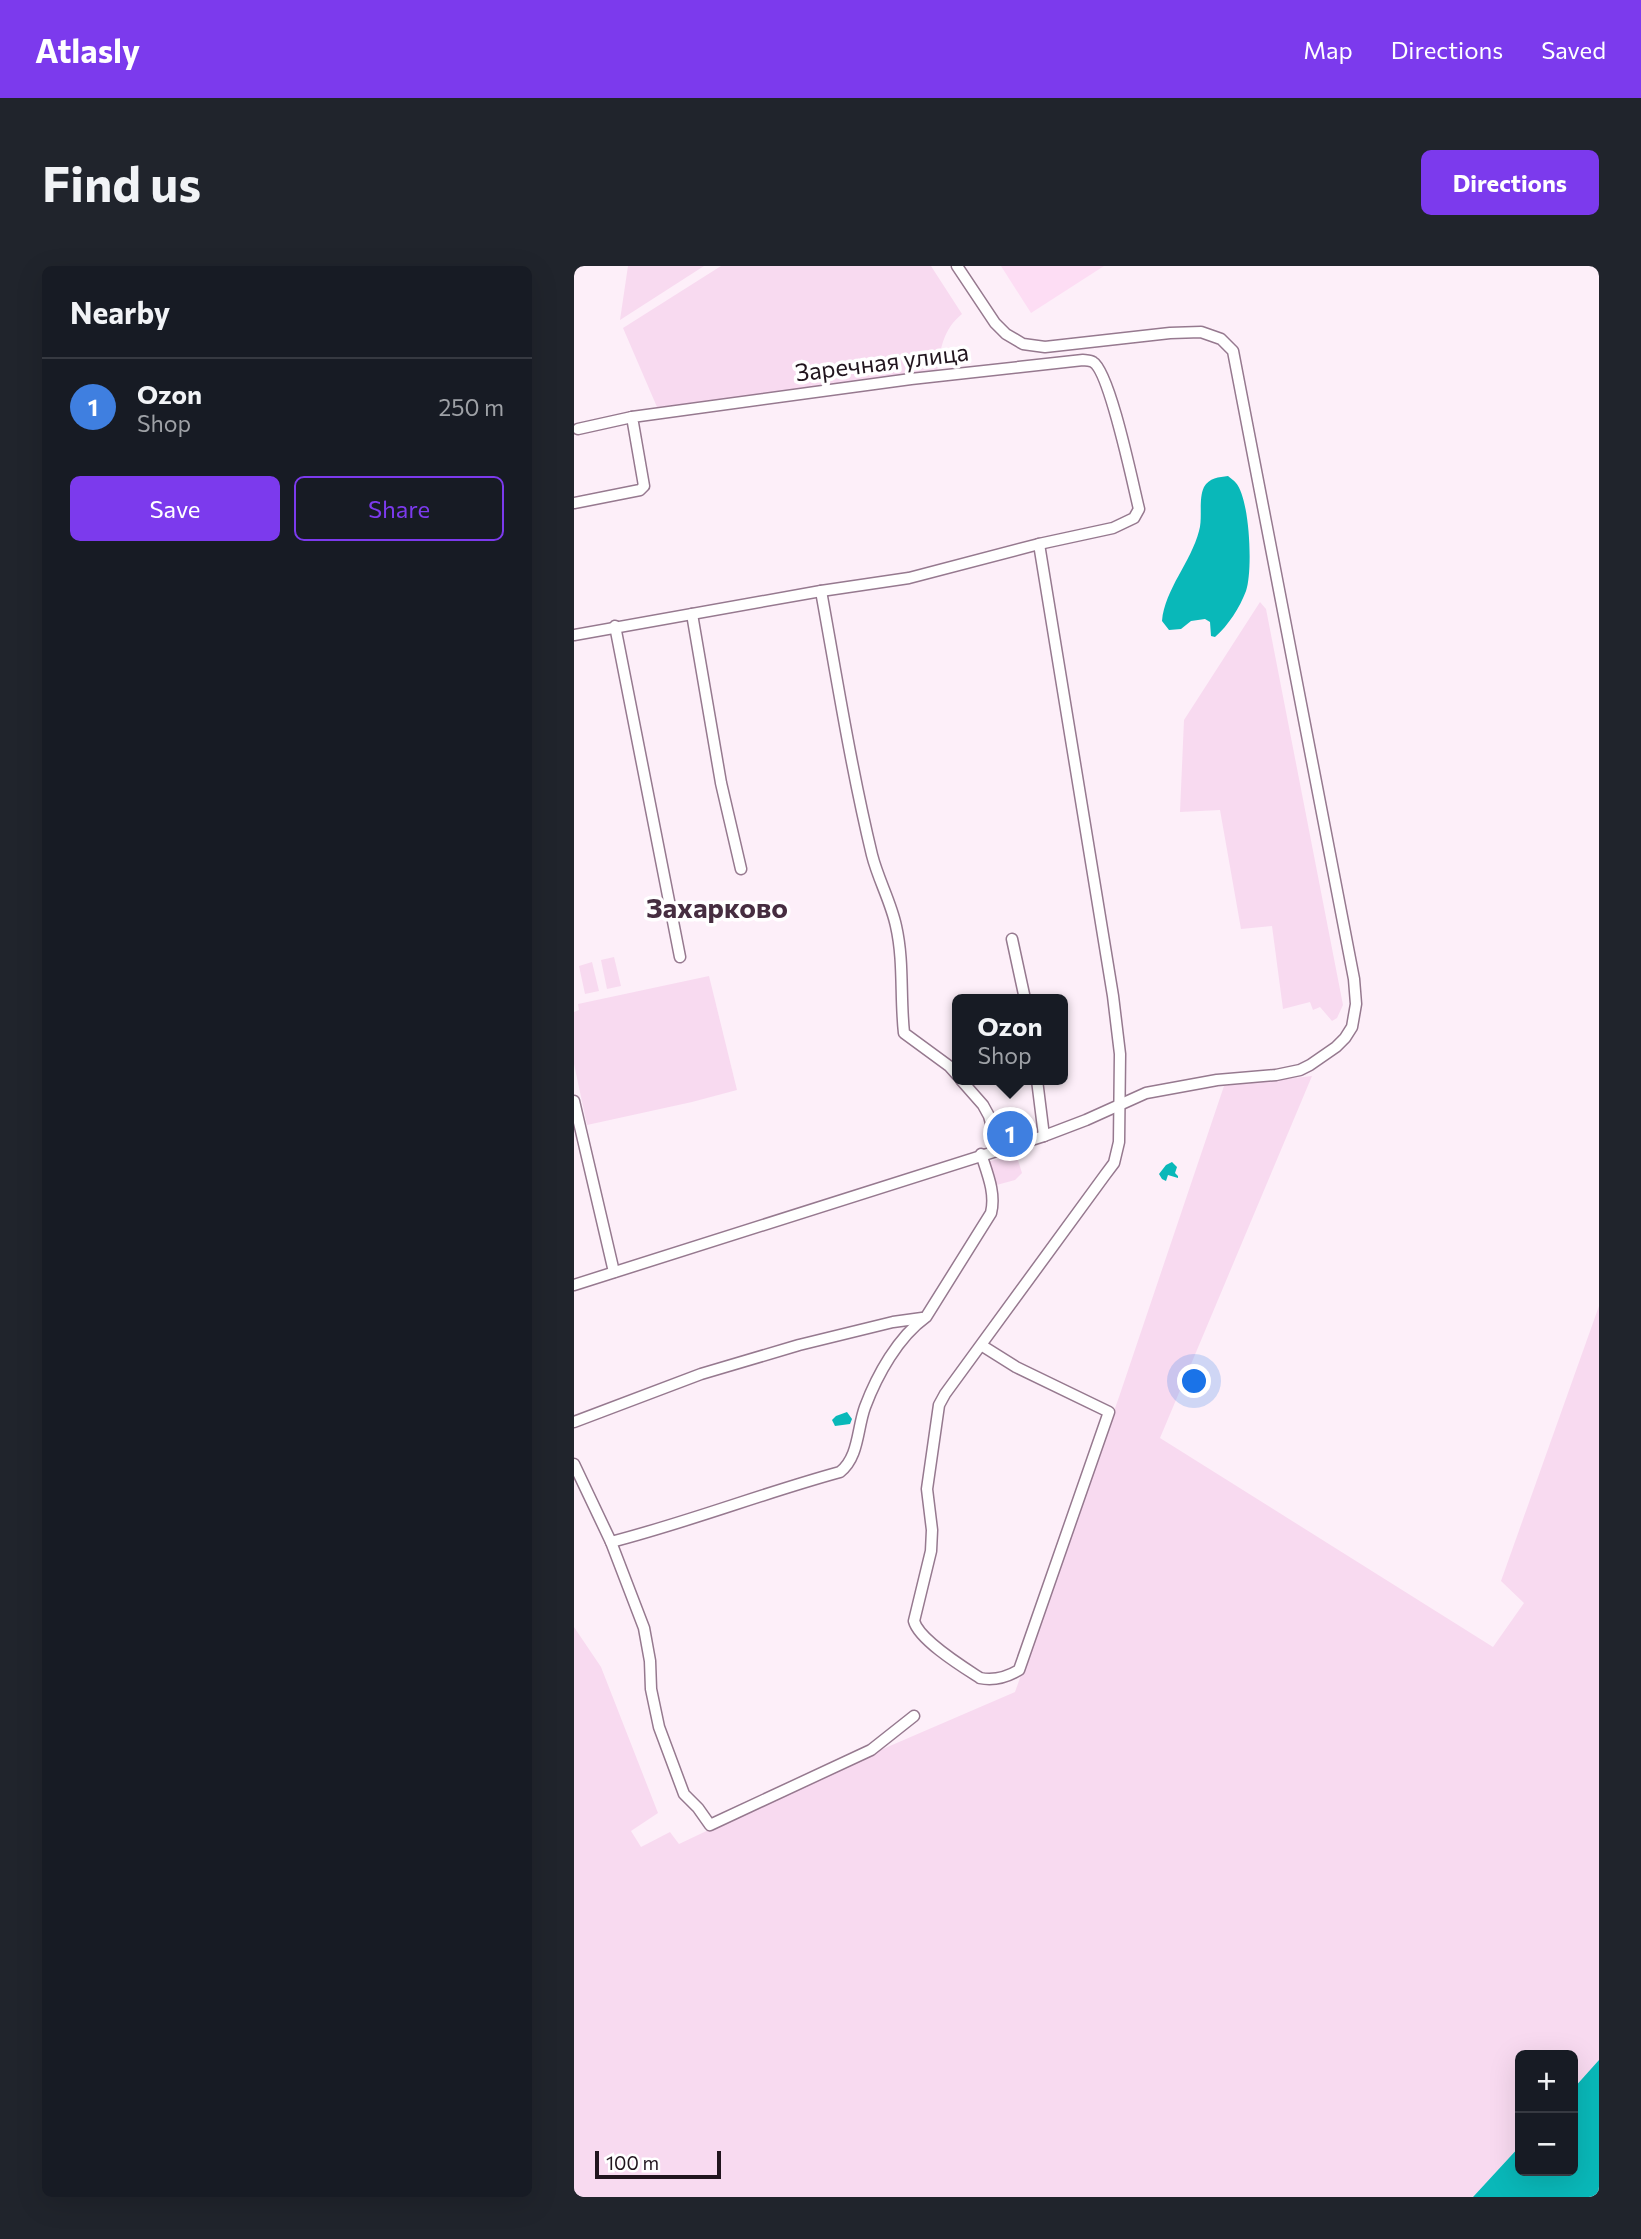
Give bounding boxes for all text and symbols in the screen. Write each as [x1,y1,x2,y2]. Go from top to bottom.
text: Atlasly [35,29,140,70]
text: Map [1303,35,1353,64]
text: Directions [1391,35,1503,64]
text: Saved [1541,35,1606,64]
button: Directions [1421,150,1599,215]
text: Find us [42,152,201,212]
text: Nearby [70,293,170,330]
street label: Заречная улица [793,336,970,387]
text: Ozon [137,378,202,409]
text: 1 [88,393,98,421]
text: 250 m [439,393,504,421]
text: Shop [137,409,191,437]
button: Save [70,476,280,541]
button: Share [294,476,504,541]
district label: Захарково [646,890,788,924]
popup [952,994,1068,1085]
text: Ozon [977,1010,1043,1041]
text: Shop [977,1041,1031,1069]
pin: 1 [987,1108,1033,1160]
your location [1177,1364,1211,1398]
map controls [1515,2050,1578,2176]
button: + [1515,2050,1578,2113]
button: − [1515,2113,1578,2176]
scale bar [595,2148,721,2180]
text: 100 m [606,2151,659,2174]

